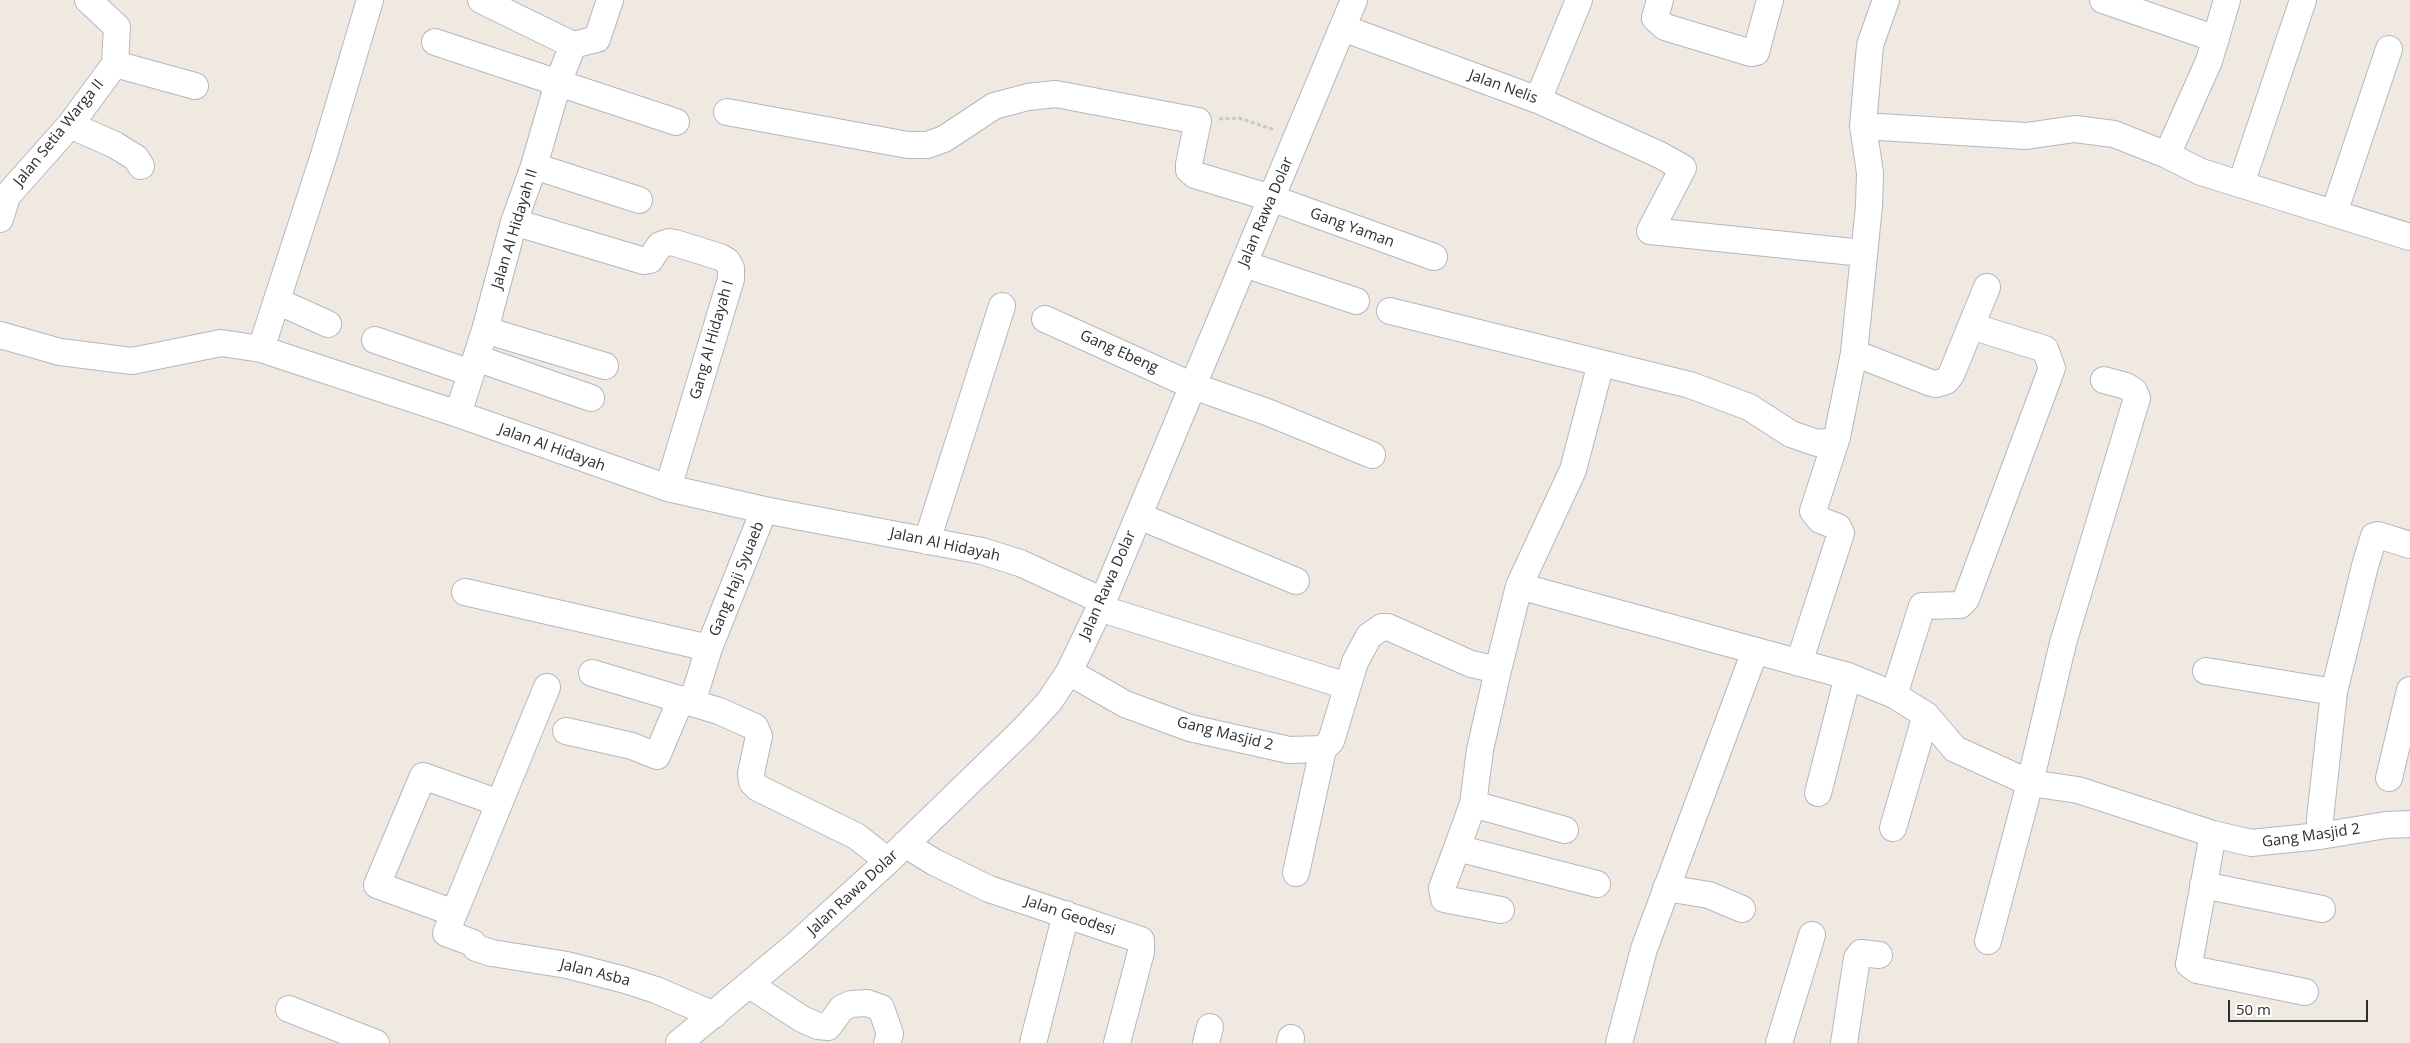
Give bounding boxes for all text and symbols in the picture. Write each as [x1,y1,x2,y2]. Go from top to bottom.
street label: Jalan Nelis [1466,66,1540,108]
street label: Jalan Setia Warga II [10,76,108,190]
street label: Jalan Rawa Dolar [1235,155,1297,269]
street label: Jalan Al Hidayah II [488,167,542,291]
street label: Gang Yaman [1307,204,1397,252]
street label: Gang Al Hidayah I [686,278,738,402]
street label: Gang Ebeng [1077,327,1161,377]
street label: Jalan Al Hidayah [496,420,608,476]
street label: Gang Haji Syuaeb [706,519,768,639]
street label: Jalan Al Hidayah [888,525,1002,565]
street label: Jalan Rawa Dolar [1076,528,1140,642]
street label: Gang Masjid 2 [1175,713,1275,755]
street label: Gang Masjid 2 [2261,820,2361,852]
street label: Jalan Rawa Dolar [804,846,902,940]
street label: Jalan Geodesi [1022,892,1118,940]
street label: Jalan Asba [558,956,632,990]
scale bar [2230,990,2370,1022]
text: 50 m [2236,999,2271,1019]

